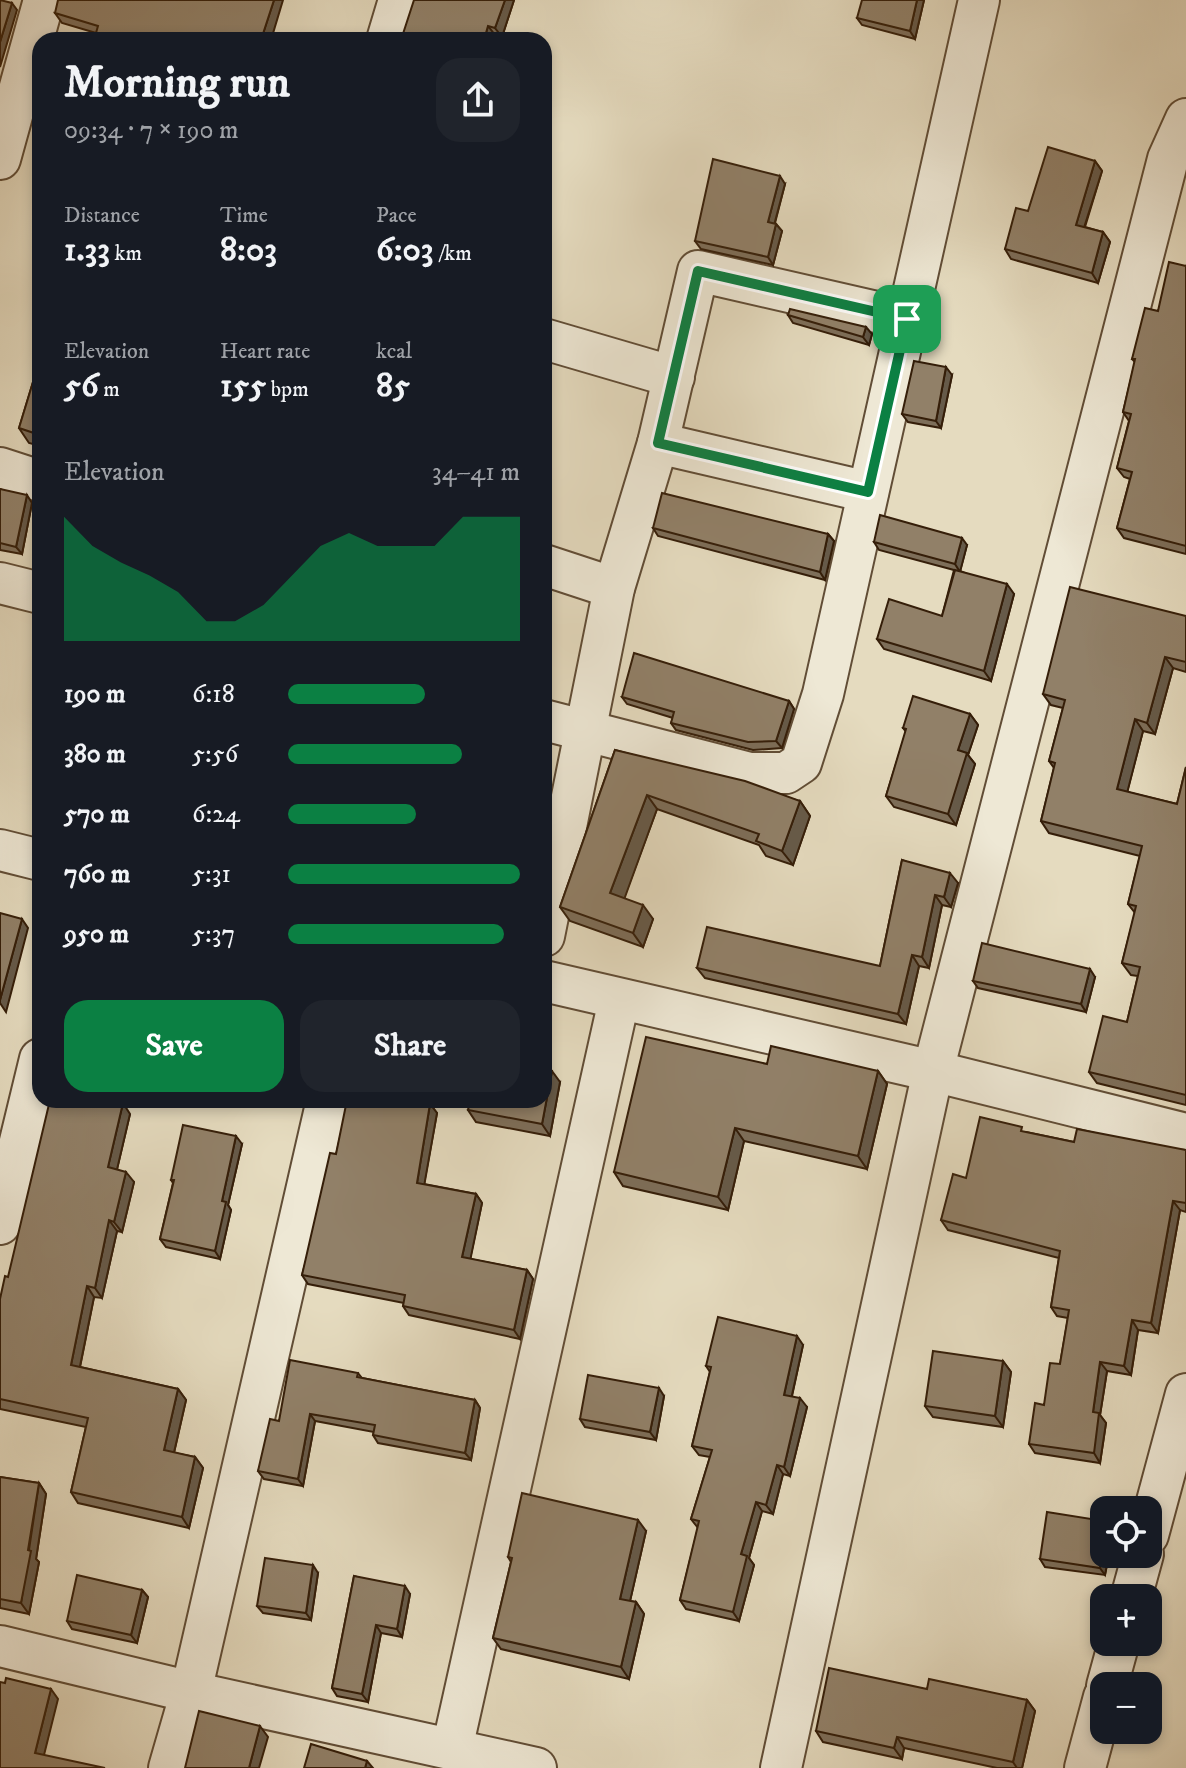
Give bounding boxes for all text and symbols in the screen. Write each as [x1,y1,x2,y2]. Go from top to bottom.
text: Morning run [64,56,290,111]
button: share [436,58,520,142]
text: 09:34 · 7 × 190 m [64,114,239,147]
text: Distance [64,202,140,229]
text: Time [220,202,268,229]
text: Pace [376,202,417,229]
text: 1.33 [64,229,110,271]
text: 8:03 [220,229,277,271]
text: 6:03 [376,229,434,271]
text: km [110,240,142,267]
text: /km [434,240,472,267]
pin [873,285,941,353]
icon: arrive [885,297,929,341]
text: Elevation [64,338,149,365]
text: Heart rate [220,338,310,365]
text: kcal [376,338,412,365]
text: 56 [64,365,99,407]
text: 155 [220,365,266,407]
text: 85 [376,365,410,407]
text: m [99,376,120,403]
text: bpm [266,376,309,403]
text: Elevation [64,456,165,489]
text: 34–41 m [432,456,520,489]
text: 190 m [64,678,126,711]
text: 6:18 [192,678,235,711]
text: 380 m [64,738,126,771]
text: 5:56 [192,738,238,771]
text: 570 m [64,798,130,831]
text: 6:24 [192,798,240,831]
text: 760 m [64,858,130,891]
text: 5:31 [192,858,231,891]
text: 950 m [64,918,129,951]
text: 5:37 [192,918,235,951]
button: Save [64,1000,284,1092]
button: Share [300,1000,520,1092]
map controls [1090,1496,1162,1744]
button: locate [1090,1496,1162,1568]
button: + [1090,1584,1162,1656]
button: − [1090,1672,1162,1744]

